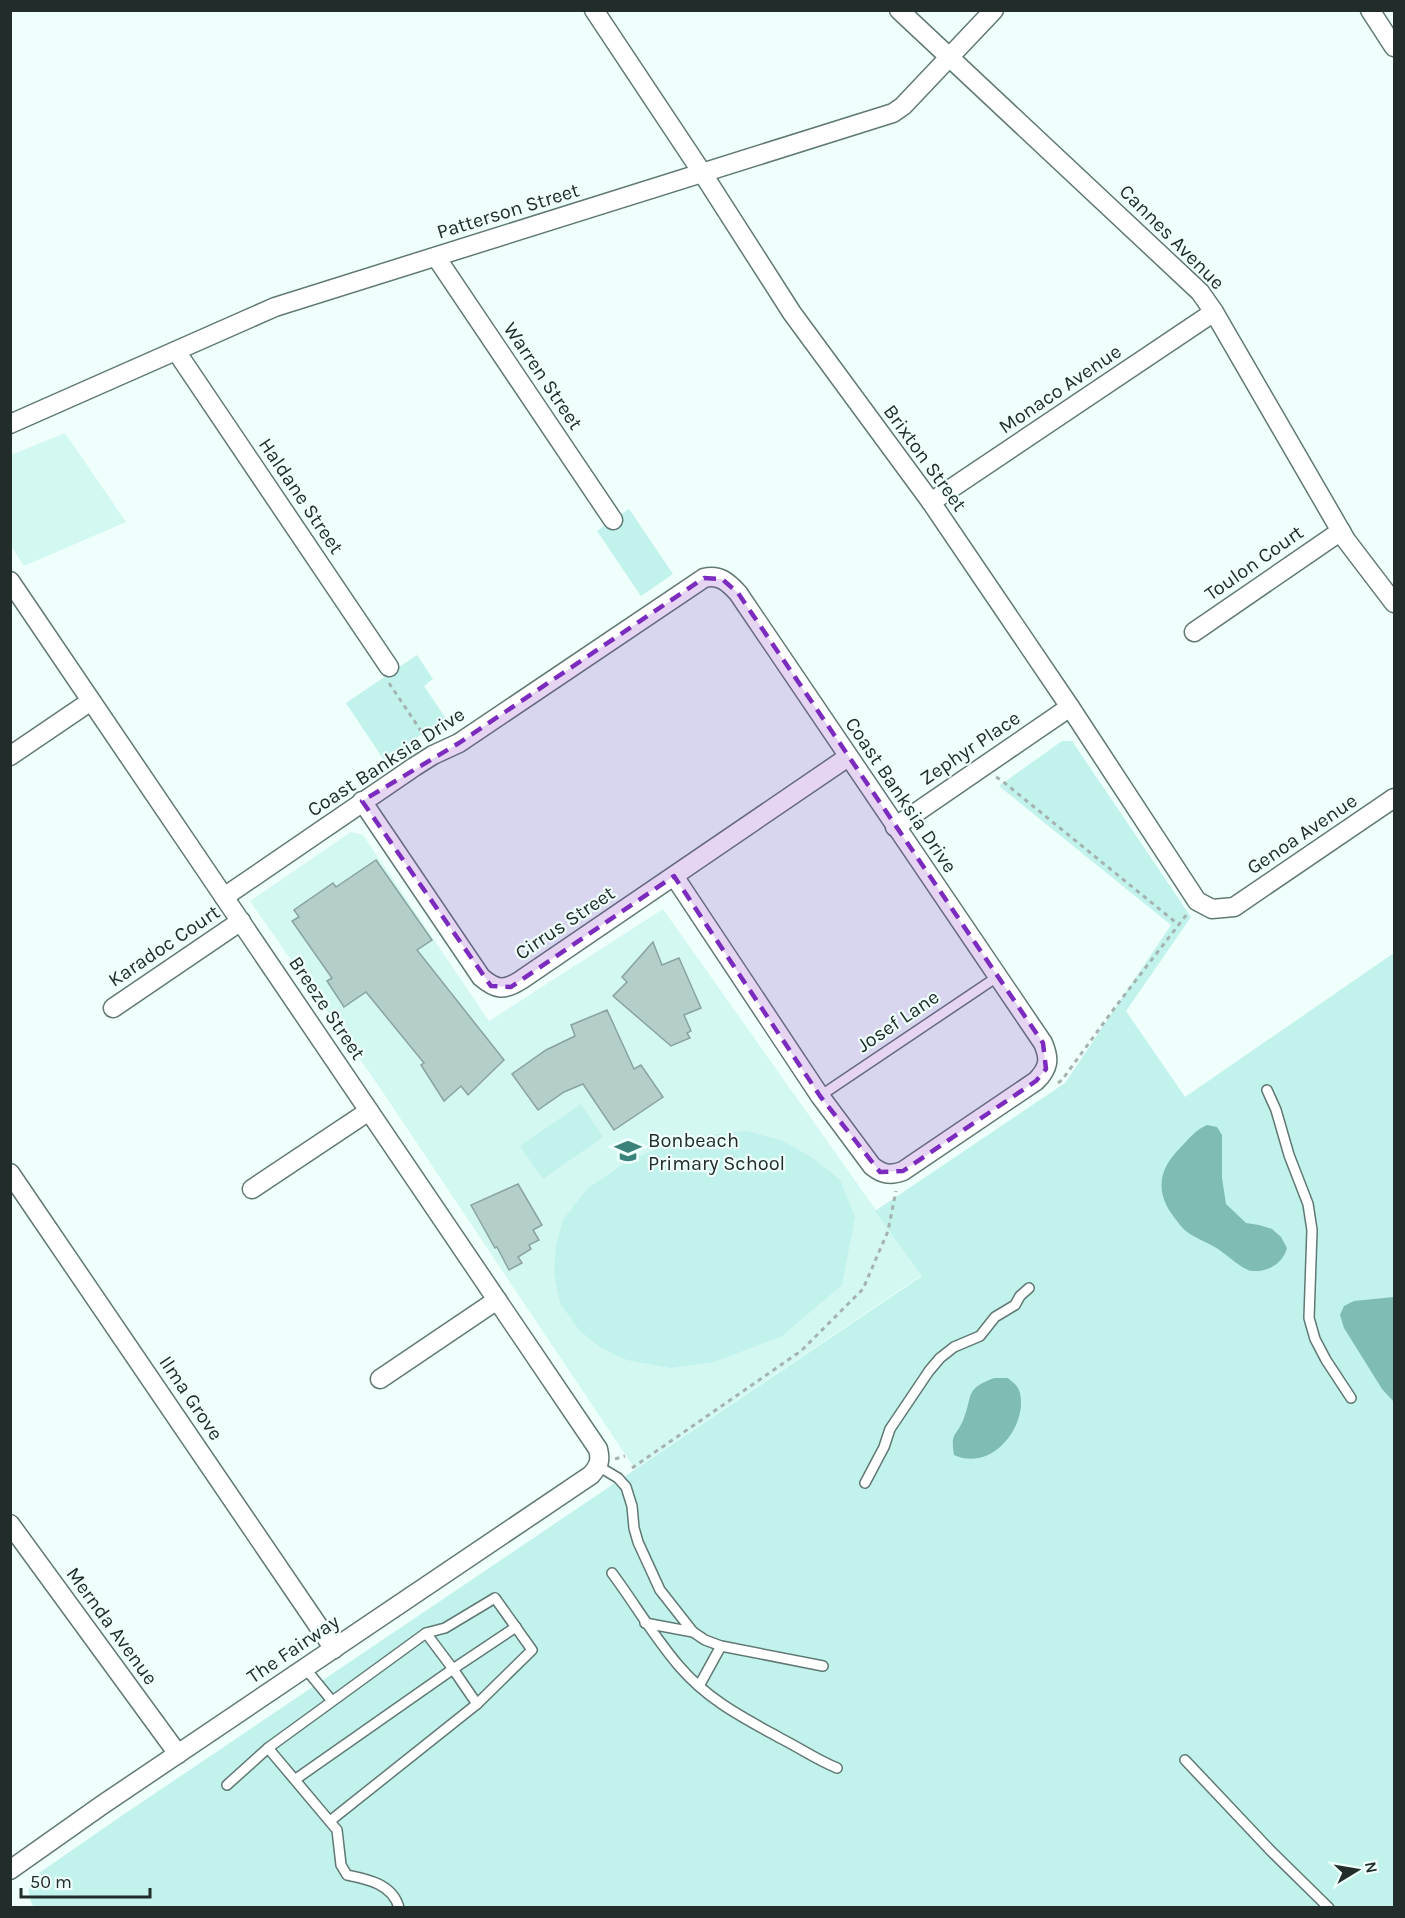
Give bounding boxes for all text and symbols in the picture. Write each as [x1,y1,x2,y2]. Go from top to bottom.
street label: Patterson Street [434,178,582,244]
street label: Cannes Avenue [1115,180,1229,294]
street label: Warren Street [499,318,588,435]
street label: Monaco Avenue [994,340,1126,438]
street label: Brixton Street [879,400,972,516]
street label: Haldane Street [254,434,348,559]
street label: Toulon Court [1200,520,1308,605]
street label: Coast Banksia Drive [303,703,469,821]
street label: Zephyr Place [916,706,1024,790]
street label: Coast Banksia Drive [840,713,962,877]
street label: Genoa Avenue [1243,789,1361,879]
street label: Cirrus Street [511,881,619,965]
street label: Karadoc Court [104,900,224,992]
street label: Breeze Street [284,952,370,1064]
street label: Josef Lane [853,985,943,1057]
place label: Bonbeach Primary School [648,1129,785,1175]
school or university icon: Bonbeach Primary School [613,1136,643,1166]
street label: Ilma Grove [154,1351,228,1445]
street label: Mernda Avenue [62,1563,162,1689]
street label: The Fairway [243,1610,343,1688]
north arrow [1327,1840,1387,1900]
text: N [1361,1860,1382,1875]
scale bar [21,1861,150,1899]
text: 50 m [30,1871,72,1893]

